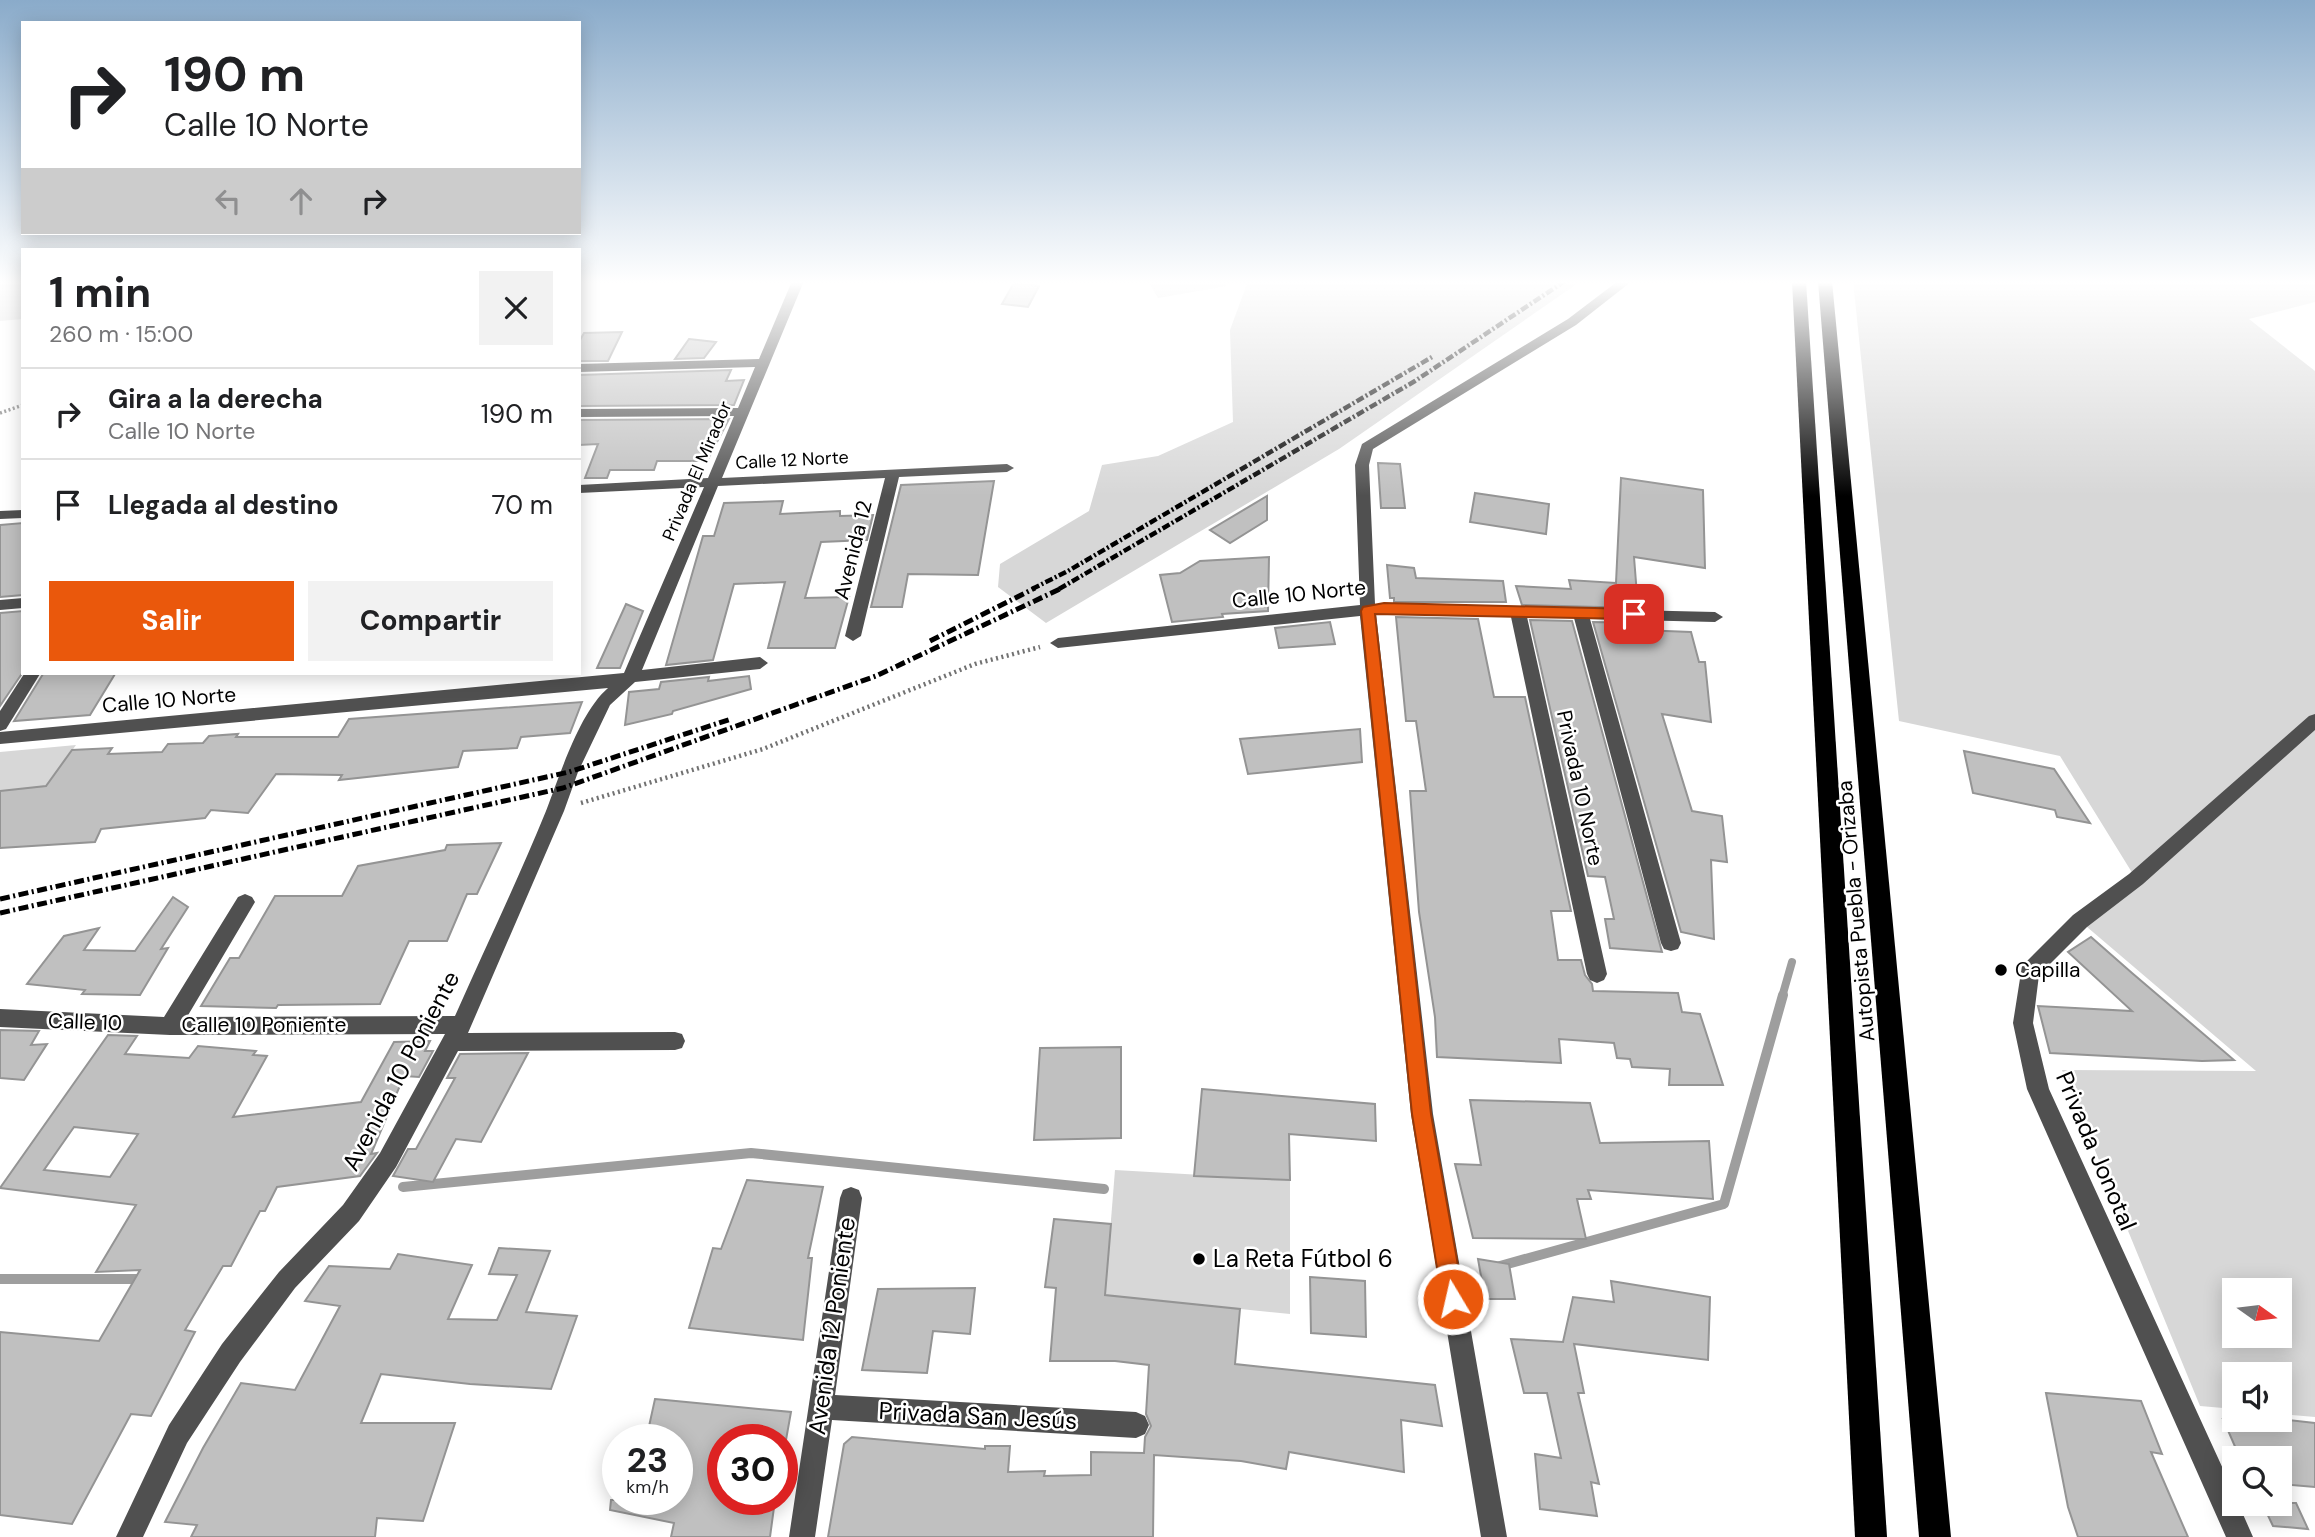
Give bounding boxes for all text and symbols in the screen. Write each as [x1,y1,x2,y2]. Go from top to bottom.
text: 190 m [164,42,305,106]
icon: right [49,49,140,140]
text: Calle 10 Norte [164,104,369,146]
icon: left [209,182,247,220]
icon: ahead [282,182,320,220]
icon: right [355,182,393,220]
text: 1 min [49,265,151,320]
button: close [479,271,553,345]
text: 260 m · 15:00 [49,319,193,349]
text: Gira a la derecha [108,382,323,416]
icon: right [49,395,87,433]
text: 190 m [481,397,553,431]
street label: Privada El Mirador [657,397,737,545]
text: Calle 10 Norte [108,416,255,446]
street label: Calle 12 Norte [735,445,849,475]
icon: arrive [49,486,87,524]
text: Llegada al destino [108,488,339,522]
text: 70 m [492,488,553,522]
street label: Avenida 12 [827,497,879,603]
street label: Calle 10 Norte [1231,573,1367,615]
button: Salir [49,581,294,661]
button: Compartir [308,581,553,661]
pin [1604,584,1664,644]
icon: arrive [1615,595,1653,633]
street label: Calle 10 Norte [101,680,237,720]
street label: Privada 10 Norte [1550,708,1610,868]
street label: Autopista Puebla - Orizaba [1831,779,1881,1043]
place label: Capilla [2015,956,2080,984]
marker: Capilla [1993,962,2009,978]
street label: Avenida 10 Poniente [335,966,466,1176]
street label: Calle 10 [47,1007,123,1037]
street label: Calle 10 Poniente [182,1011,346,1039]
street label: Privada Jonotal [2049,1067,2144,1235]
street label: Avenida 12 Poniente [801,1215,862,1437]
place label: La Reta Fútbol 6 [1213,1243,1393,1274]
marker: La Reta Fútbol 6 [1191,1251,1207,1267]
position arrow [1416,1262,1490,1336]
north arrow [2222,1278,2292,1348]
map controls [2222,1278,2292,1516]
button: sound [2222,1362,2292,1432]
street label: Privada San Jesús [878,1395,1078,1436]
speed limit sign: 30 [707,1424,798,1515]
text: 23 [627,1437,668,1483]
button: search [2222,1446,2292,1516]
text: km/h [626,1475,669,1499]

